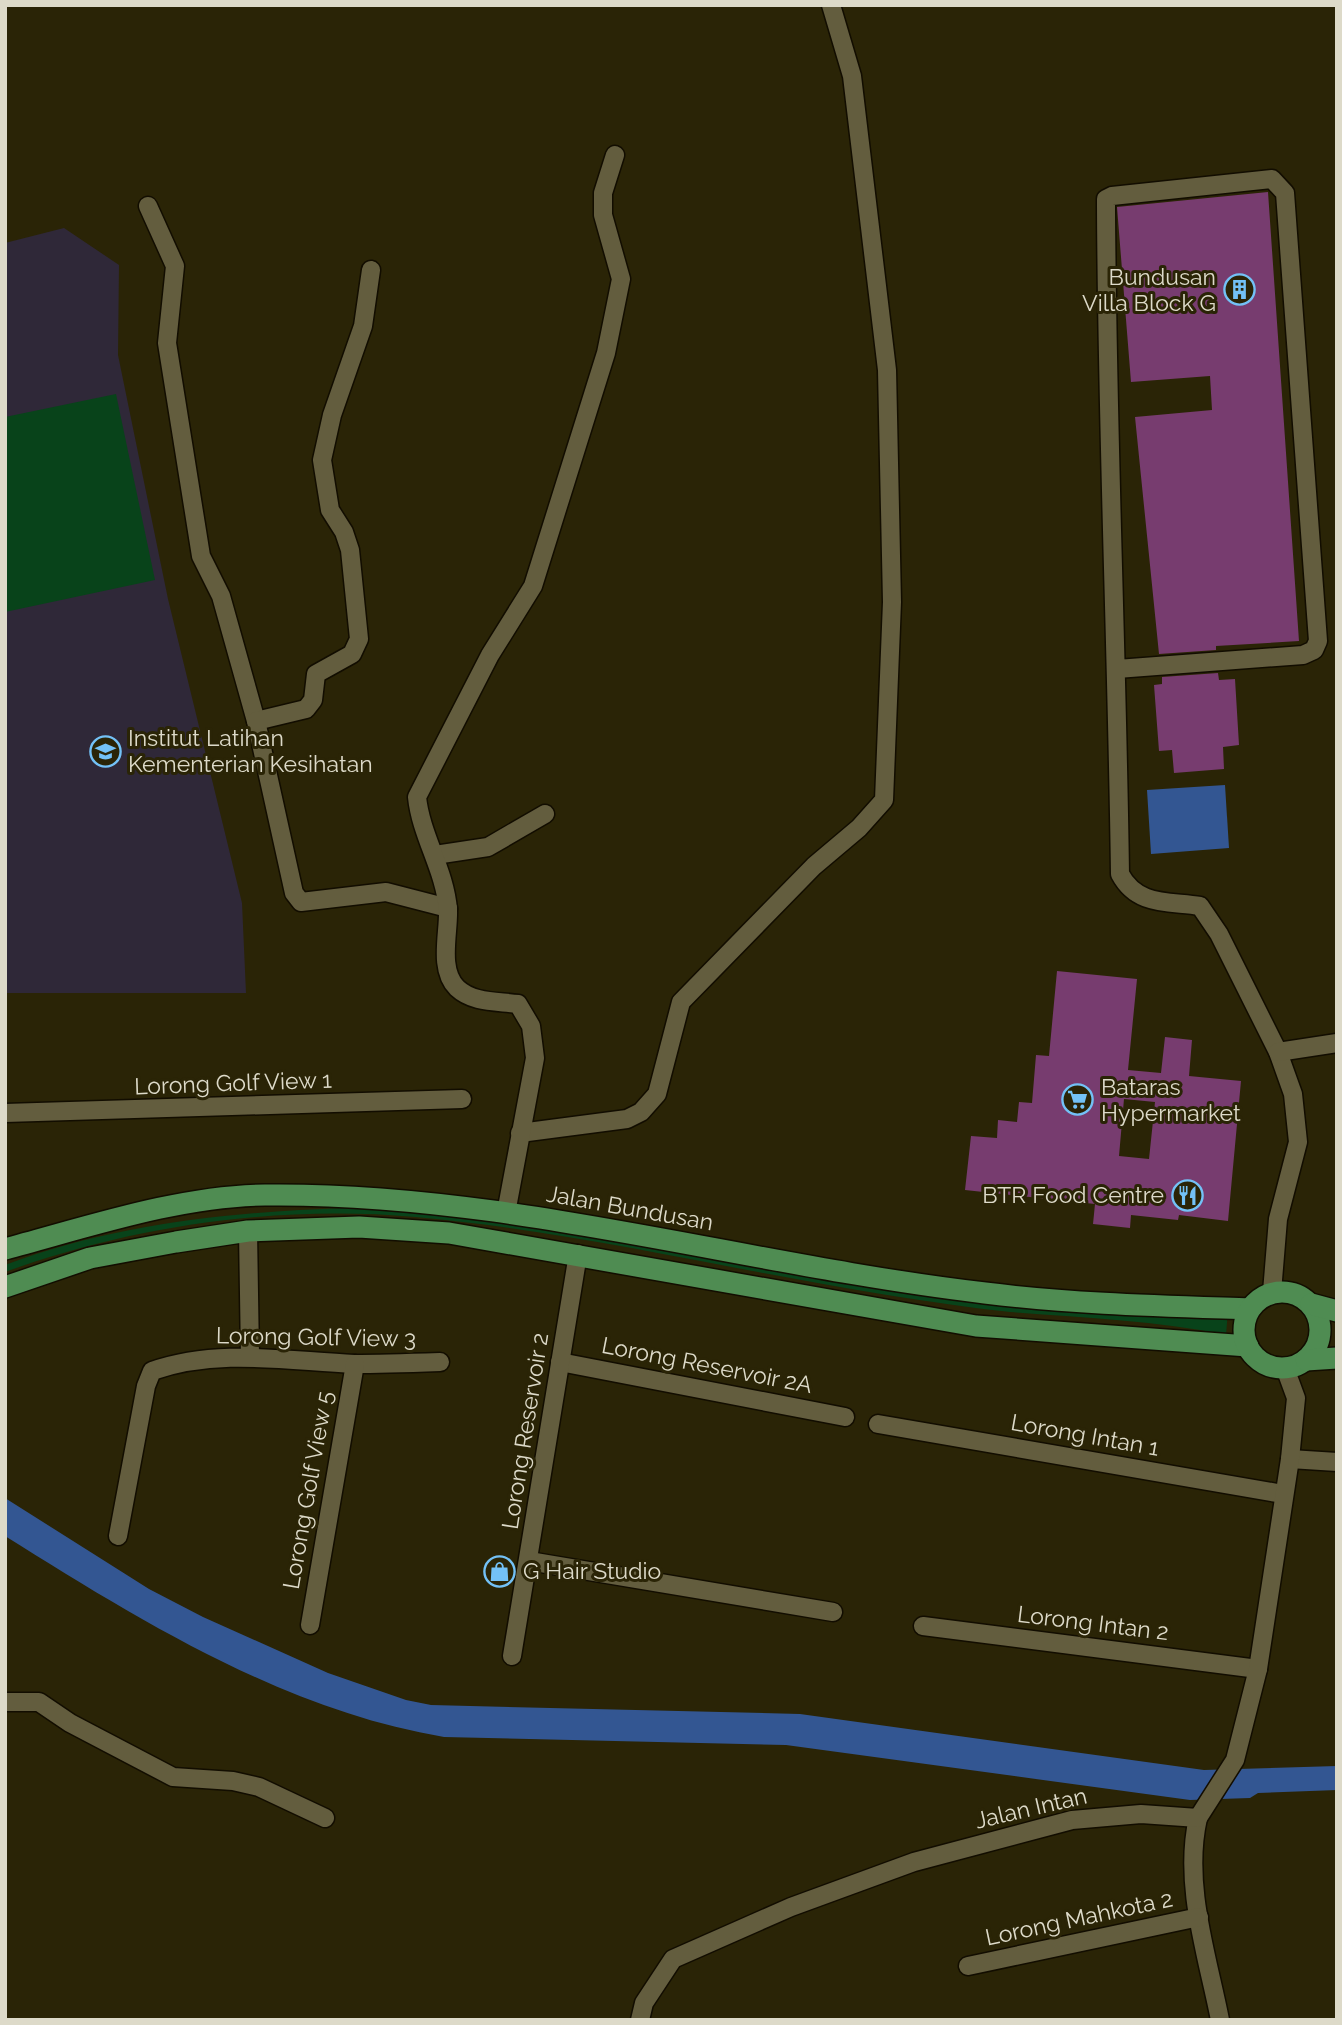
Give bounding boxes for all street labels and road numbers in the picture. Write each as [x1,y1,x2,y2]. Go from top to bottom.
street label: Lorong Golf View 1 [134,1066,332,1099]
street label: Jalan Bundusan [545,1180,716,1235]
street label: Lorong Golf View 3 [216,1321,416,1352]
street label: Lorong Reservoir 2 [496,1331,553,1531]
street label: Lorong Reservoir 2A [599,1331,815,1398]
street label: Lorong Golf View 5 [277,1389,338,1591]
street label: Lorong Intan 1 [1009,1408,1161,1461]
street label: Lorong Intan 2 [1016,1600,1170,1645]
street label: Jalan Intan [972,1782,1090,1834]
street label: Lorong Mahkota 2 [983,1884,1175,1951]

